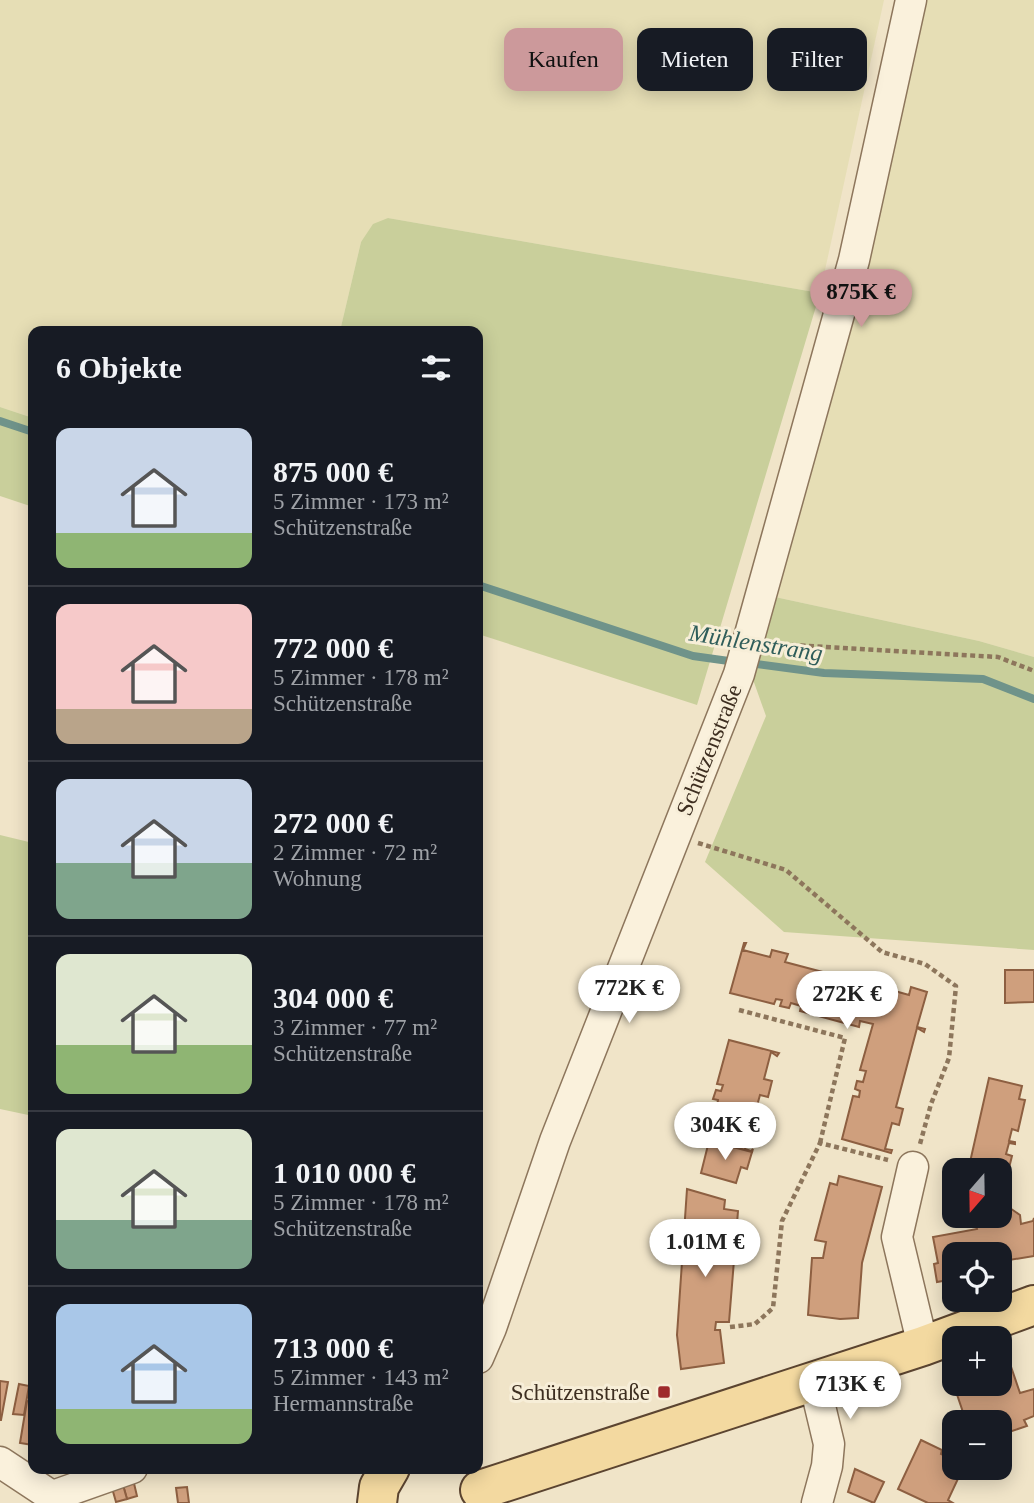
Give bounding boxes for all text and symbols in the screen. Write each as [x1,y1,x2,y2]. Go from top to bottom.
chip: Kaufen [504,28,623,91]
chip: Mieten [637,28,753,91]
chip: Filter [767,28,867,91]
pin: 875K € [804,270,918,329]
text: 875K € [826,279,896,304]
icon: filters [417,349,455,387]
text: 6 Objekte [56,351,182,384]
text: 875 000 € [273,455,393,488]
icon: home [112,456,196,540]
text: 5 Zimmer · 173 m² [273,489,449,514]
text: Schützenstraße [273,515,412,540]
water label: Mühlenstrang [686,619,825,666]
text: 772 000 € [273,631,393,664]
icon: home [112,632,196,716]
text: 5 Zimmer · 178 m² [273,665,449,690]
street label: Schützenstraße [671,681,747,819]
text: Schützenstraße [273,691,412,716]
text: 272 000 € [273,806,393,839]
icon: home [112,807,196,891]
text: 2 Zimmer · 72 m² [273,840,437,865]
text: Wohnung [273,866,362,891]
pin: 772K € [572,965,686,1025]
pin: 272K € [790,972,904,1031]
text: 772K € [594,975,664,1000]
text: 304 000 € [273,981,393,1014]
text: 272K € [812,981,882,1006]
icon: home [112,982,196,1066]
text: 3 Zimmer · 77 m² [273,1015,437,1040]
text: Schützenstraße [273,1041,412,1066]
pin: 304K € [668,1102,782,1162]
text: 304K € [690,1112,760,1137]
text: 1 010 000 € [273,1156,416,1189]
icon: home [112,1157,196,1241]
north arrow [942,1158,1012,1228]
map controls [942,1158,1012,1480]
text: 5 Zimmer · 178 m² [273,1190,449,1215]
text: Schützenstraße [273,1216,412,1241]
pin: 1.01M € [640,1220,770,1279]
text: 1.01M € [665,1229,745,1254]
button: locate [942,1242,1012,1312]
button: + [942,1326,1012,1396]
text: 713 000 € [273,1331,393,1364]
icon: home [112,1332,196,1416]
pin: 713K € [793,1362,907,1421]
text: 5 Zimmer · 143 m² [273,1365,449,1390]
text: 713K € [815,1371,885,1396]
place label: Schützenstraße [511,1380,650,1405]
marker: Schützenstraße [656,1384,672,1400]
text: Hermannstraße [273,1391,414,1416]
button: − [942,1410,1012,1480]

